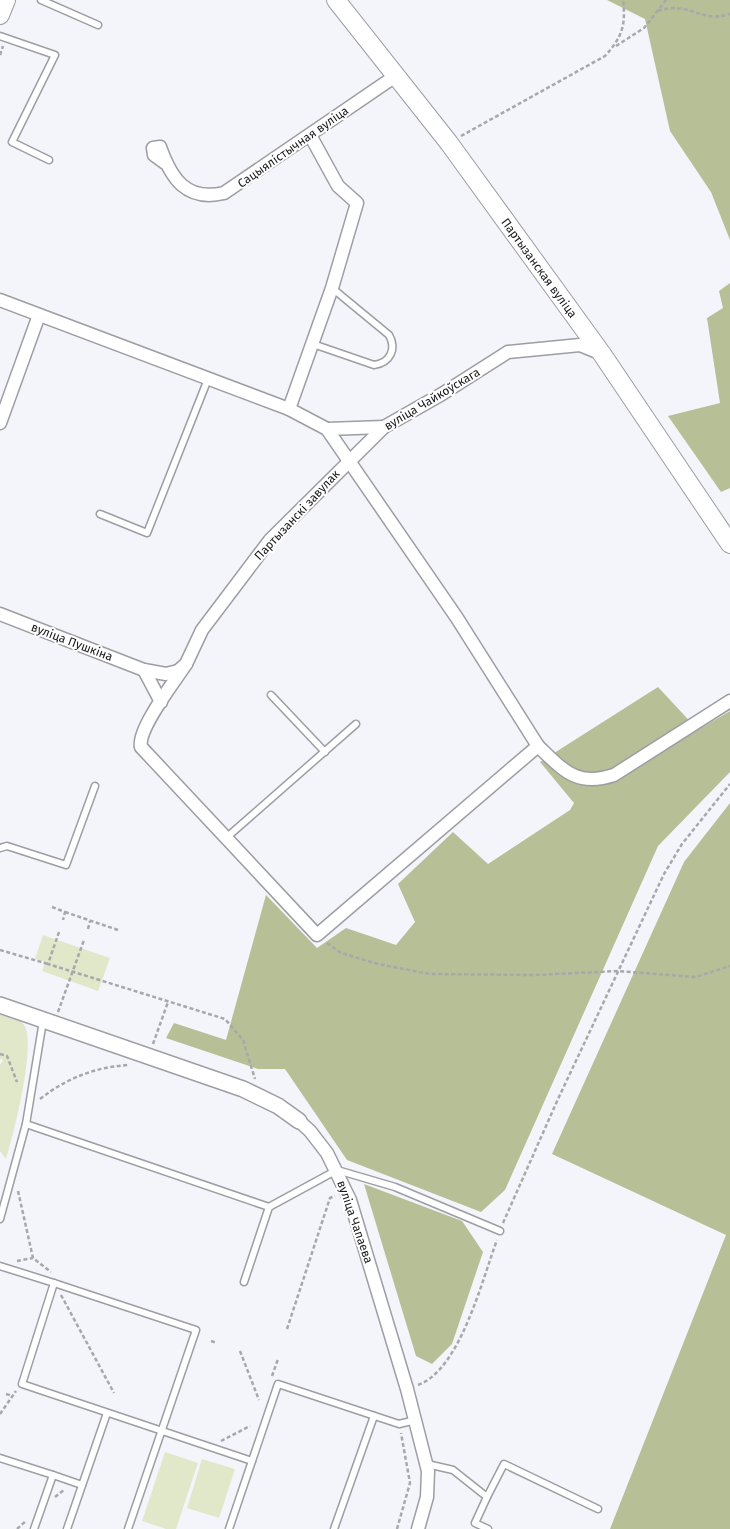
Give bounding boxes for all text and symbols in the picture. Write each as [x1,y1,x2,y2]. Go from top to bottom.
street label: Сацыялістычная вуліца [235,103,351,191]
street label: Партызанская вуліца [498,216,580,320]
street label: вуліца Чайкоўскага [382,365,482,433]
street label: Партызанскі завулак [252,466,343,563]
street label: вуліца Пушкіна [29,620,115,664]
street label: вуліца Чапаева [334,1179,376,1265]

